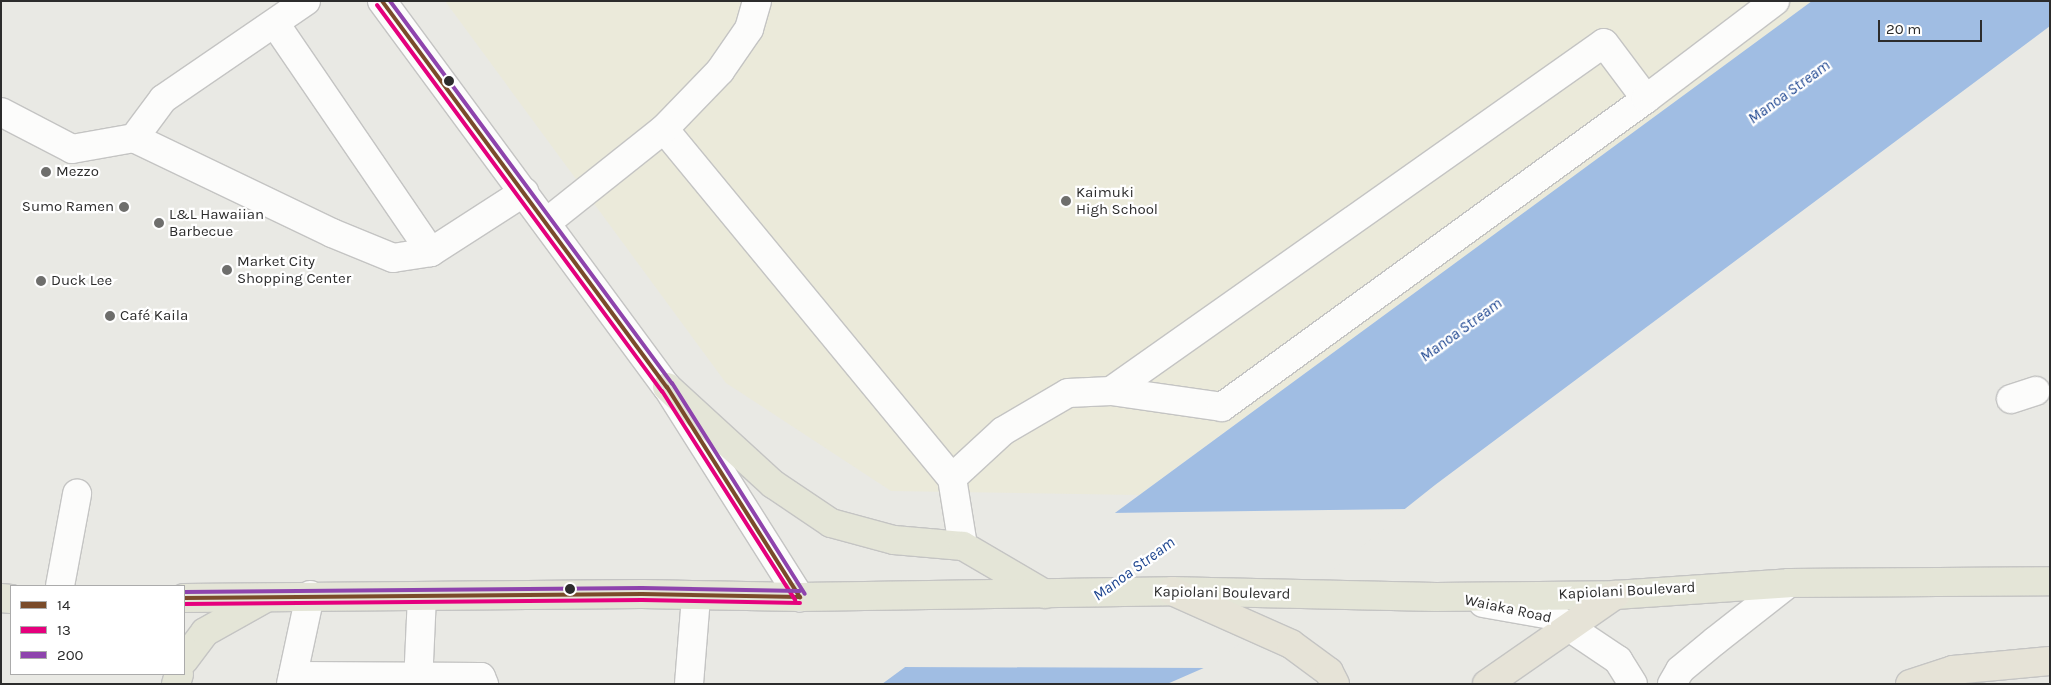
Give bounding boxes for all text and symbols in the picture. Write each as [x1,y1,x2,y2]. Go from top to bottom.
scale bar [1881,10,1985,42]
text: 20 m [1886,20,1921,38]
water label: Manoa Stream [1744,56,1834,128]
unlabelled marker [444,76,454,86]
place label: Mezzo [56,163,99,181]
marker: Mezzo [40,166,52,178]
place label: Kaimuki High School [1076,183,1158,218]
marker: Kaimuki High School [1060,195,1072,207]
place label: Sumo Ramen [22,198,114,216]
marker: Sumo Ramen [118,201,130,213]
place label: L&L Hawaiian Barbecue [169,205,264,240]
marker: L&L Hawaiian Barbecue [153,217,165,229]
place label: Market City Shopping Center [237,252,351,287]
marker: Market City Shopping Center [221,264,233,276]
place label: Duck Lee [51,272,112,290]
marker: Duck Lee [35,275,47,287]
water label: Manoa Stream [1416,294,1506,366]
place label: Café Kaila [120,307,188,325]
marker: Café Kaila [104,310,116,322]
water label: Manoa Stream [1089,533,1179,605]
street label: Kapiolani Boulevard [1558,578,1696,604]
street label: Kapiolani Boulevard [1153,583,1291,603]
unlabelled marker [565,584,575,594]
legend [10,585,185,675]
street label: Waiaka Road [1463,591,1553,627]
text: 14 [57,596,70,614]
text: 13 [57,621,71,639]
text: 200 [57,646,84,664]

